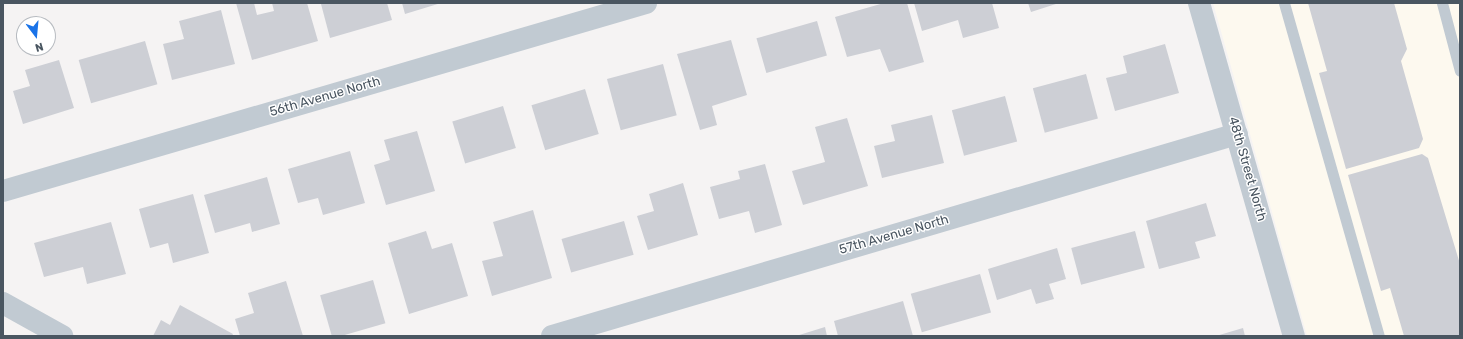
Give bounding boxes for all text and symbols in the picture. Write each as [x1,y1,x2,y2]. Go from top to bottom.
north arrow [16,16,56,56]
text: N [34,40,45,54]
street label: 56th Avenue North [268,74,382,120]
street label: 48th Street North [1225,115,1269,223]
street label: 57th Avenue North [837,212,951,258]

